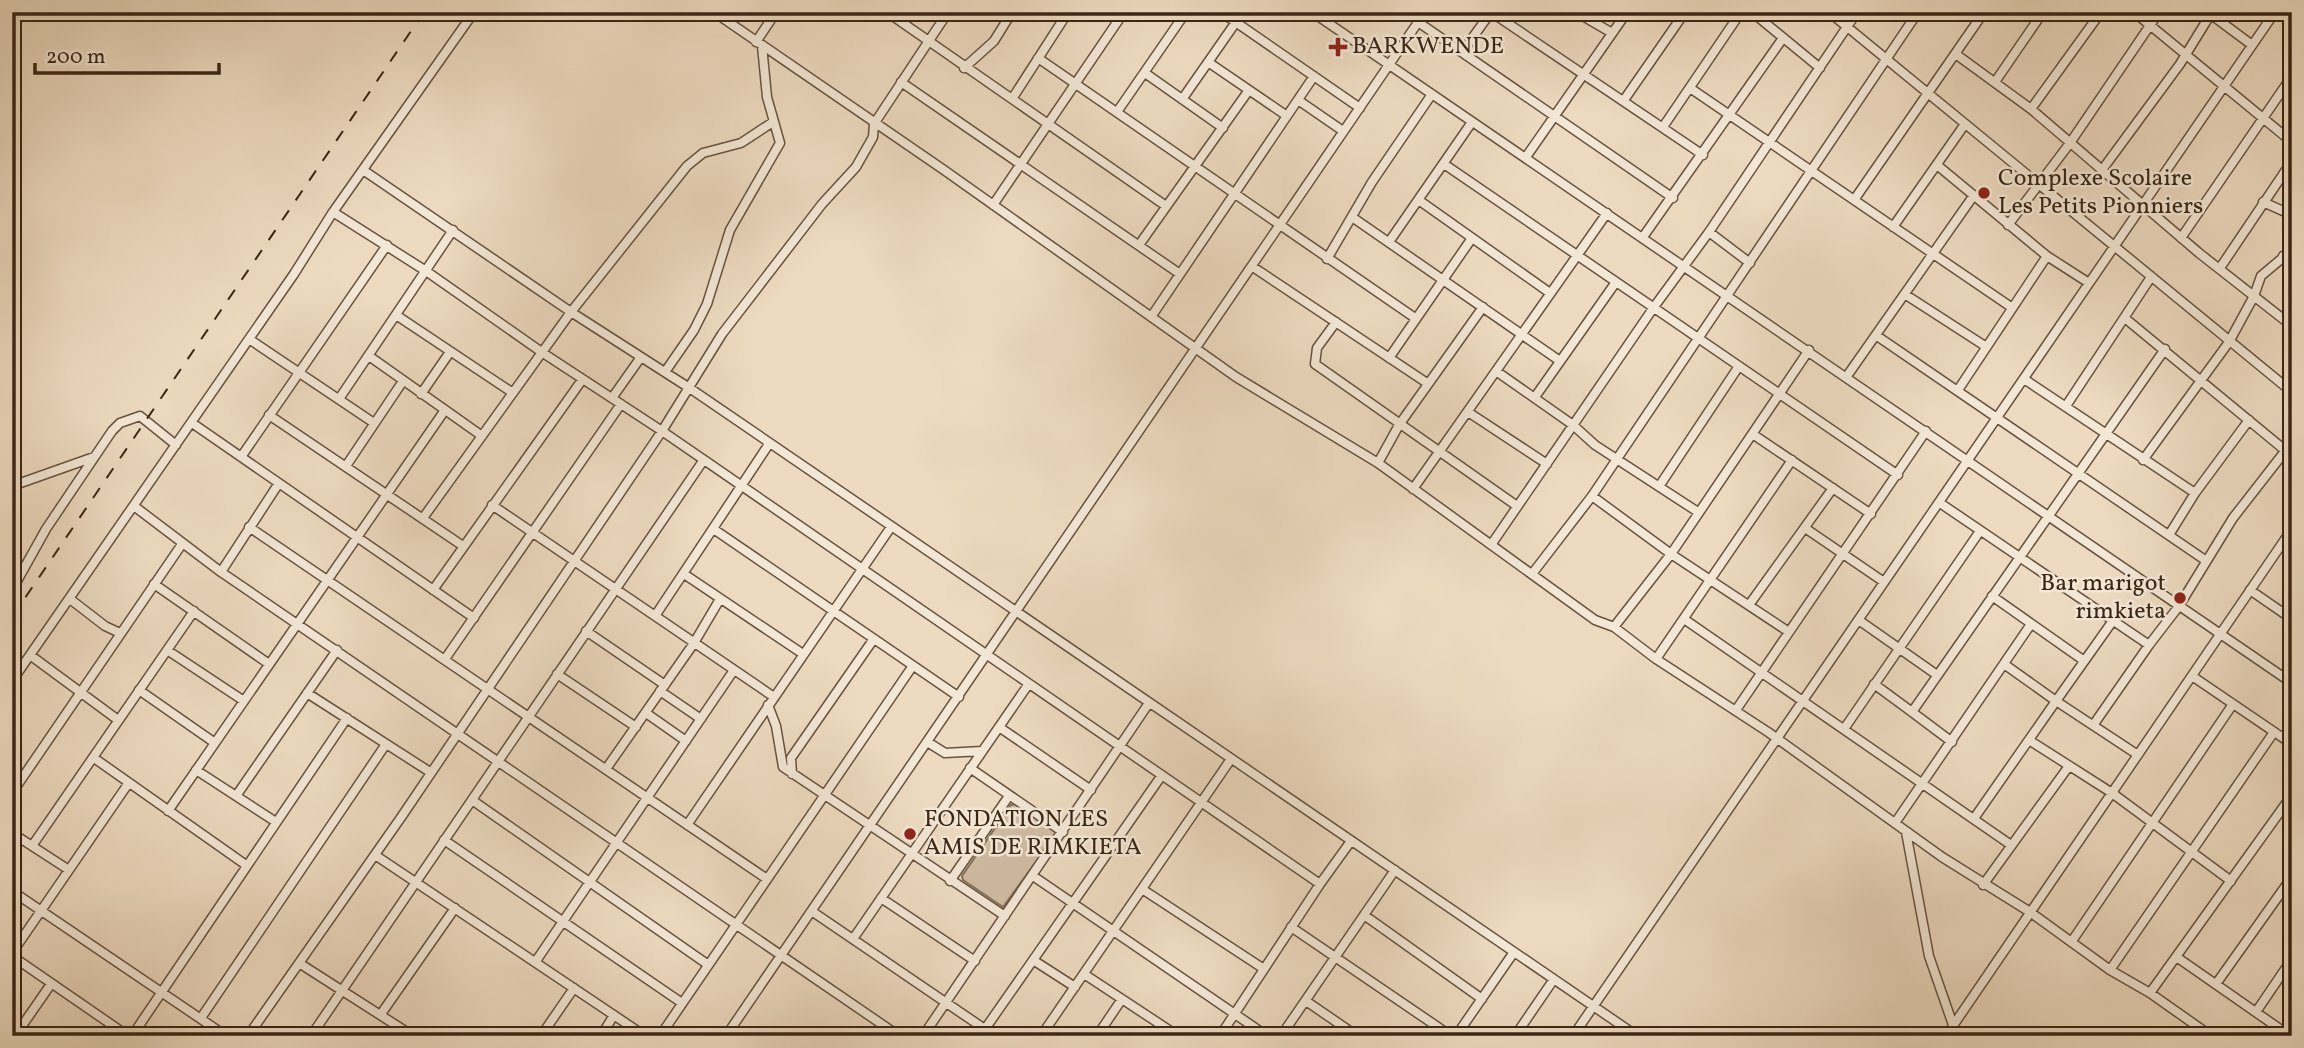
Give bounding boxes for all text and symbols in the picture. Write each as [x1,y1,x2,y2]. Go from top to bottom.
place label: BARKWENDE [1352,30,1504,64]
scale bar [35,32,219,76]
marker: BARKWENDE [1330,39,1346,55]
text: 200 m [46,43,106,72]
place label: Complexe Scolaire Les Petits Pionniers [1998,162,2203,224]
marker: Complexe Scolaire Les Petits Pionniers [1976,185,1992,201]
place label: Bar marigot rimkieta [2040,567,2166,629]
marker: Bar marigot rimkieta [2172,590,2188,606]
place label: FONDATION LES AMIS DE RIMKIETA [924,803,1142,865]
marker: FONDATION LES AMIS DE RIMKIETA [902,826,918,842]

